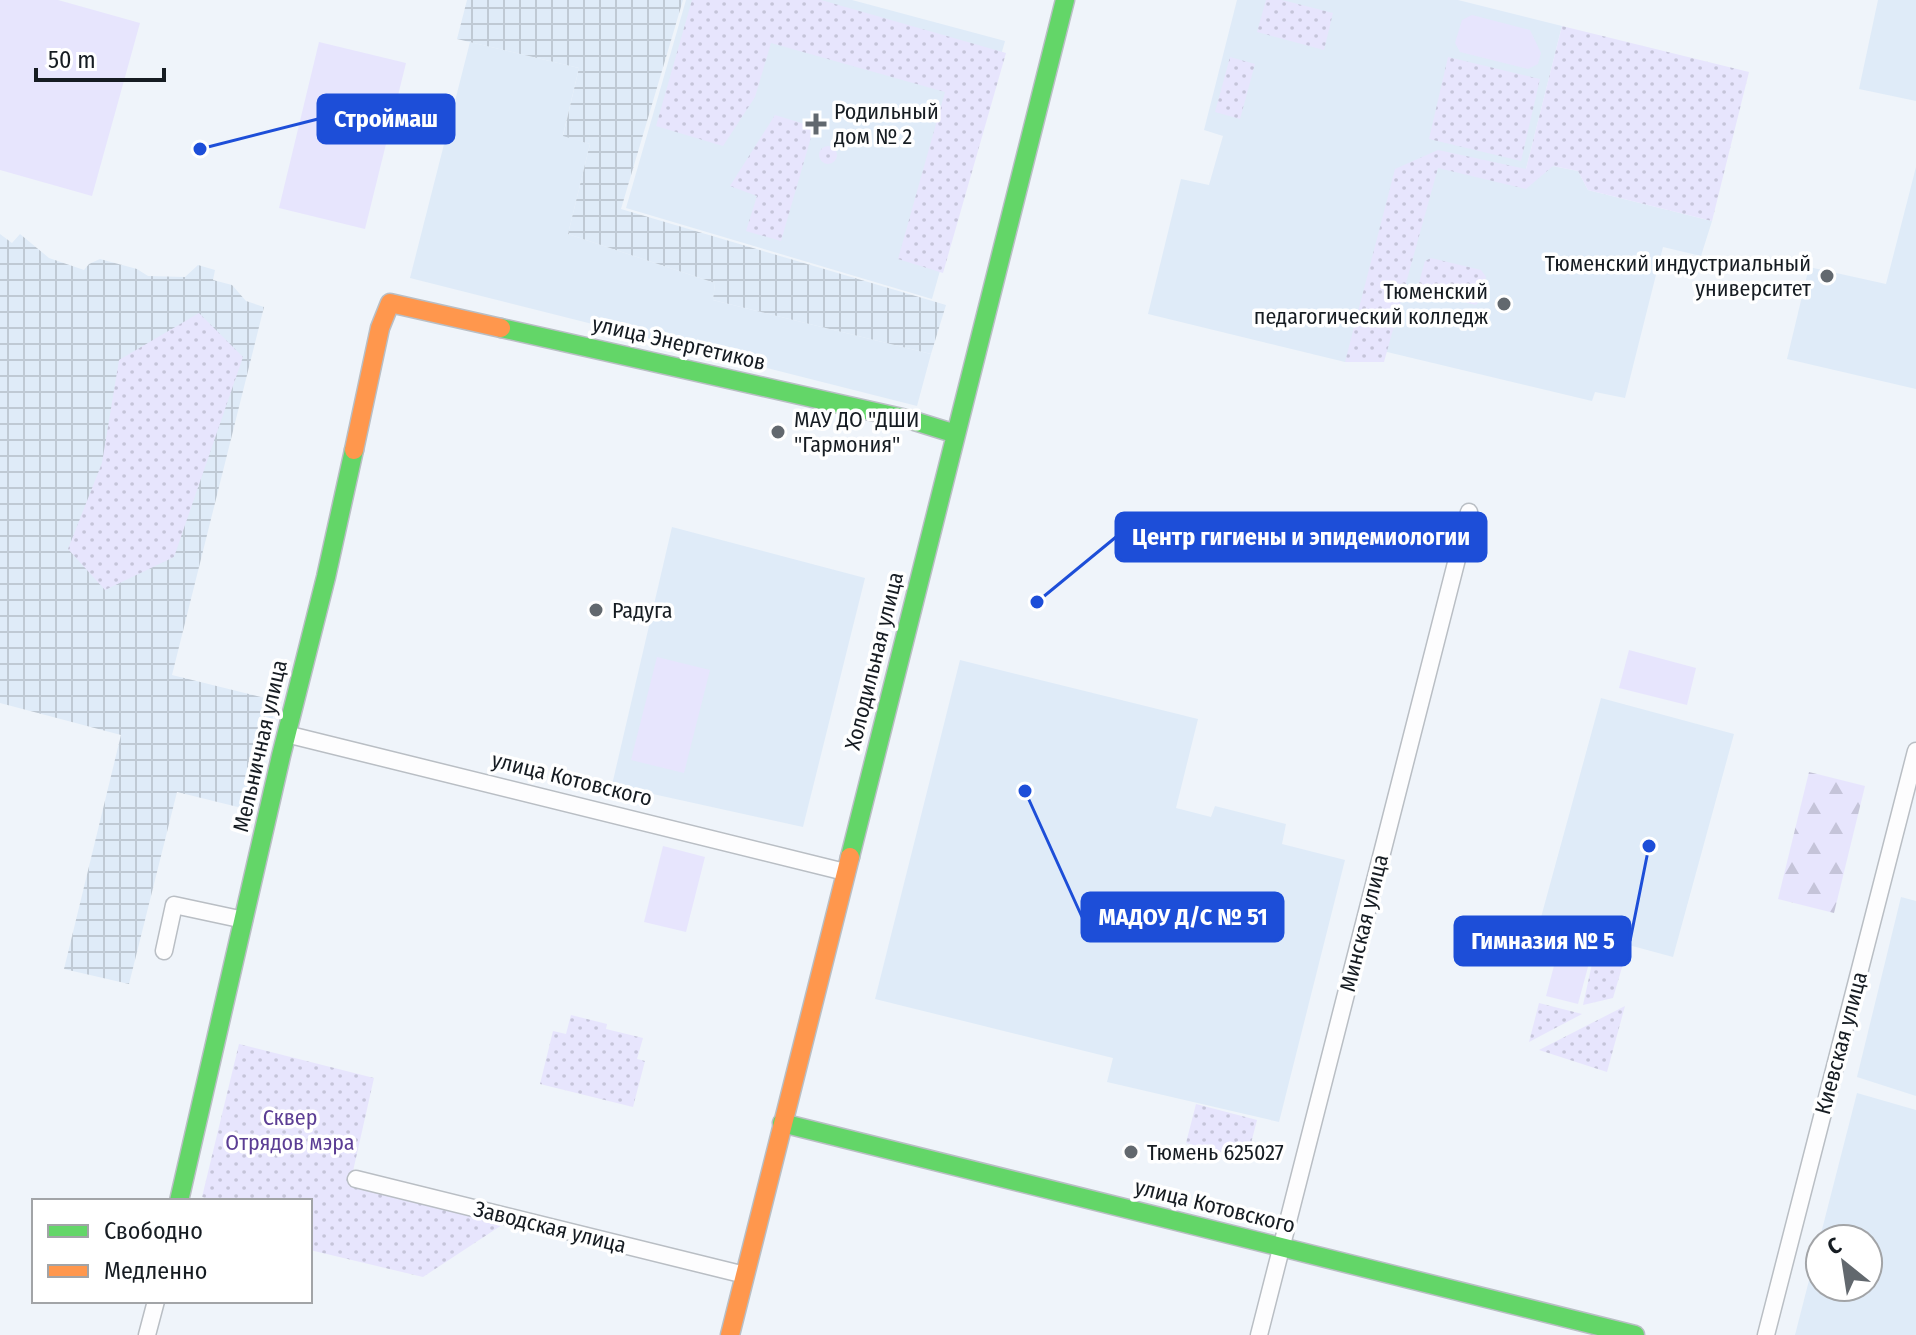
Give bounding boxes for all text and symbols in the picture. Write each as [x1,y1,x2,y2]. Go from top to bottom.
scale bar [36,32,164,82]
text: 50 m [48,46,96,74]
callout: Строймаш [318,95,454,143]
place label: Родильный дом № 2 [834,98,939,150]
text: Строймаш [334,105,438,133]
marker: Родильный дом № 2 [805,113,827,135]
place label: Тюменский индустриальный университет [1545,250,1811,302]
marker: Тюменский индустриальный университет [1818,267,1836,285]
place label: Тюменский педагогический колледж [1254,278,1488,330]
marker: Тюменский педагогический колледж [1495,295,1513,313]
street label: улица Энергетиков [590,310,768,376]
place label: МАУ ДО "ДШИ "Гармония" [794,406,919,458]
marker: МАУ ДО "ДШИ "Гармония" [769,423,787,441]
callout: Центр гигиены и эпидемиологии [1116,513,1486,561]
text: Центр гигиены и эпидемиологии [1132,523,1470,551]
street label: Холодильная улица [839,569,909,753]
place label: Радуга [612,597,673,624]
marker: Радуга [587,601,605,619]
street label: Мельничная улица [227,657,293,835]
street label: улица Котовского [489,746,655,812]
street label: Минская улица [1334,852,1394,994]
callout: МАДОУ Д/С № 51 [1082,893,1283,941]
text: МАДОУ Д/С № 51 [1098,903,1268,931]
callout: Гимназия № 5 [1455,917,1630,965]
text: Гимназия № 5 [1471,927,1615,955]
street label: Киевская улица [1809,969,1873,1117]
park label: Сквер Отрядов мэра [225,1104,355,1156]
place label: Тюмень 625027 [1147,1139,1284,1166]
marker: Тюмень 625027 [1122,1143,1140,1161]
street label: улица Котовского [1132,1173,1298,1239]
street label: Заводская улица [471,1195,629,1259]
legend [32,1199,312,1303]
text: Свободно [104,1217,203,1245]
north arrow [1804,1223,1884,1303]
text: С [1823,1231,1846,1261]
text: Медленно [104,1257,207,1285]

